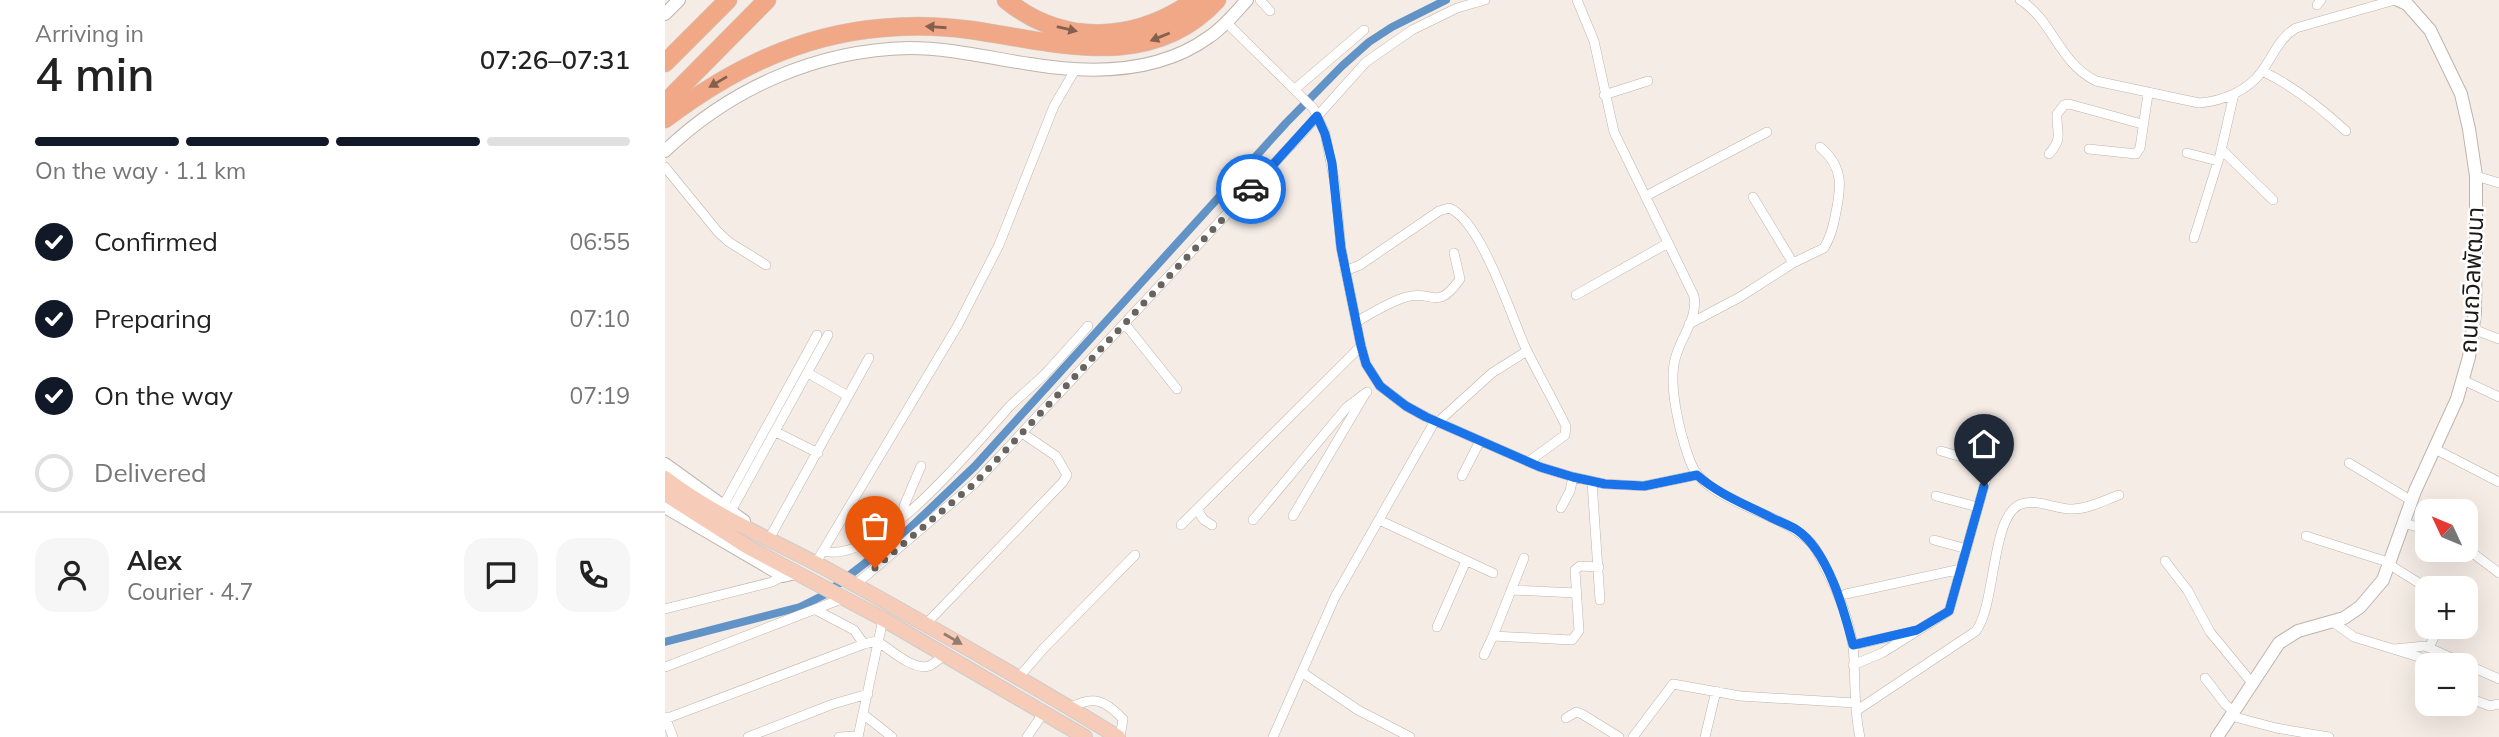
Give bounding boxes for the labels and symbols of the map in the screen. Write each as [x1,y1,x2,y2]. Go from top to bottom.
one-way arrow [924,21,946,32]
one-way arrow [1056,24,1078,35]
one-way arrow [1149,31,1170,42]
one-way arrow [709,75,728,88]
courier [1216,154,1286,224]
street label: ถนนถวิลพัฒนา [2452,206,2490,354]
pin [1954,414,2014,486]
pin [845,496,905,568]
north arrow [2415,499,2478,562]
one-way arrow [943,633,962,645]

